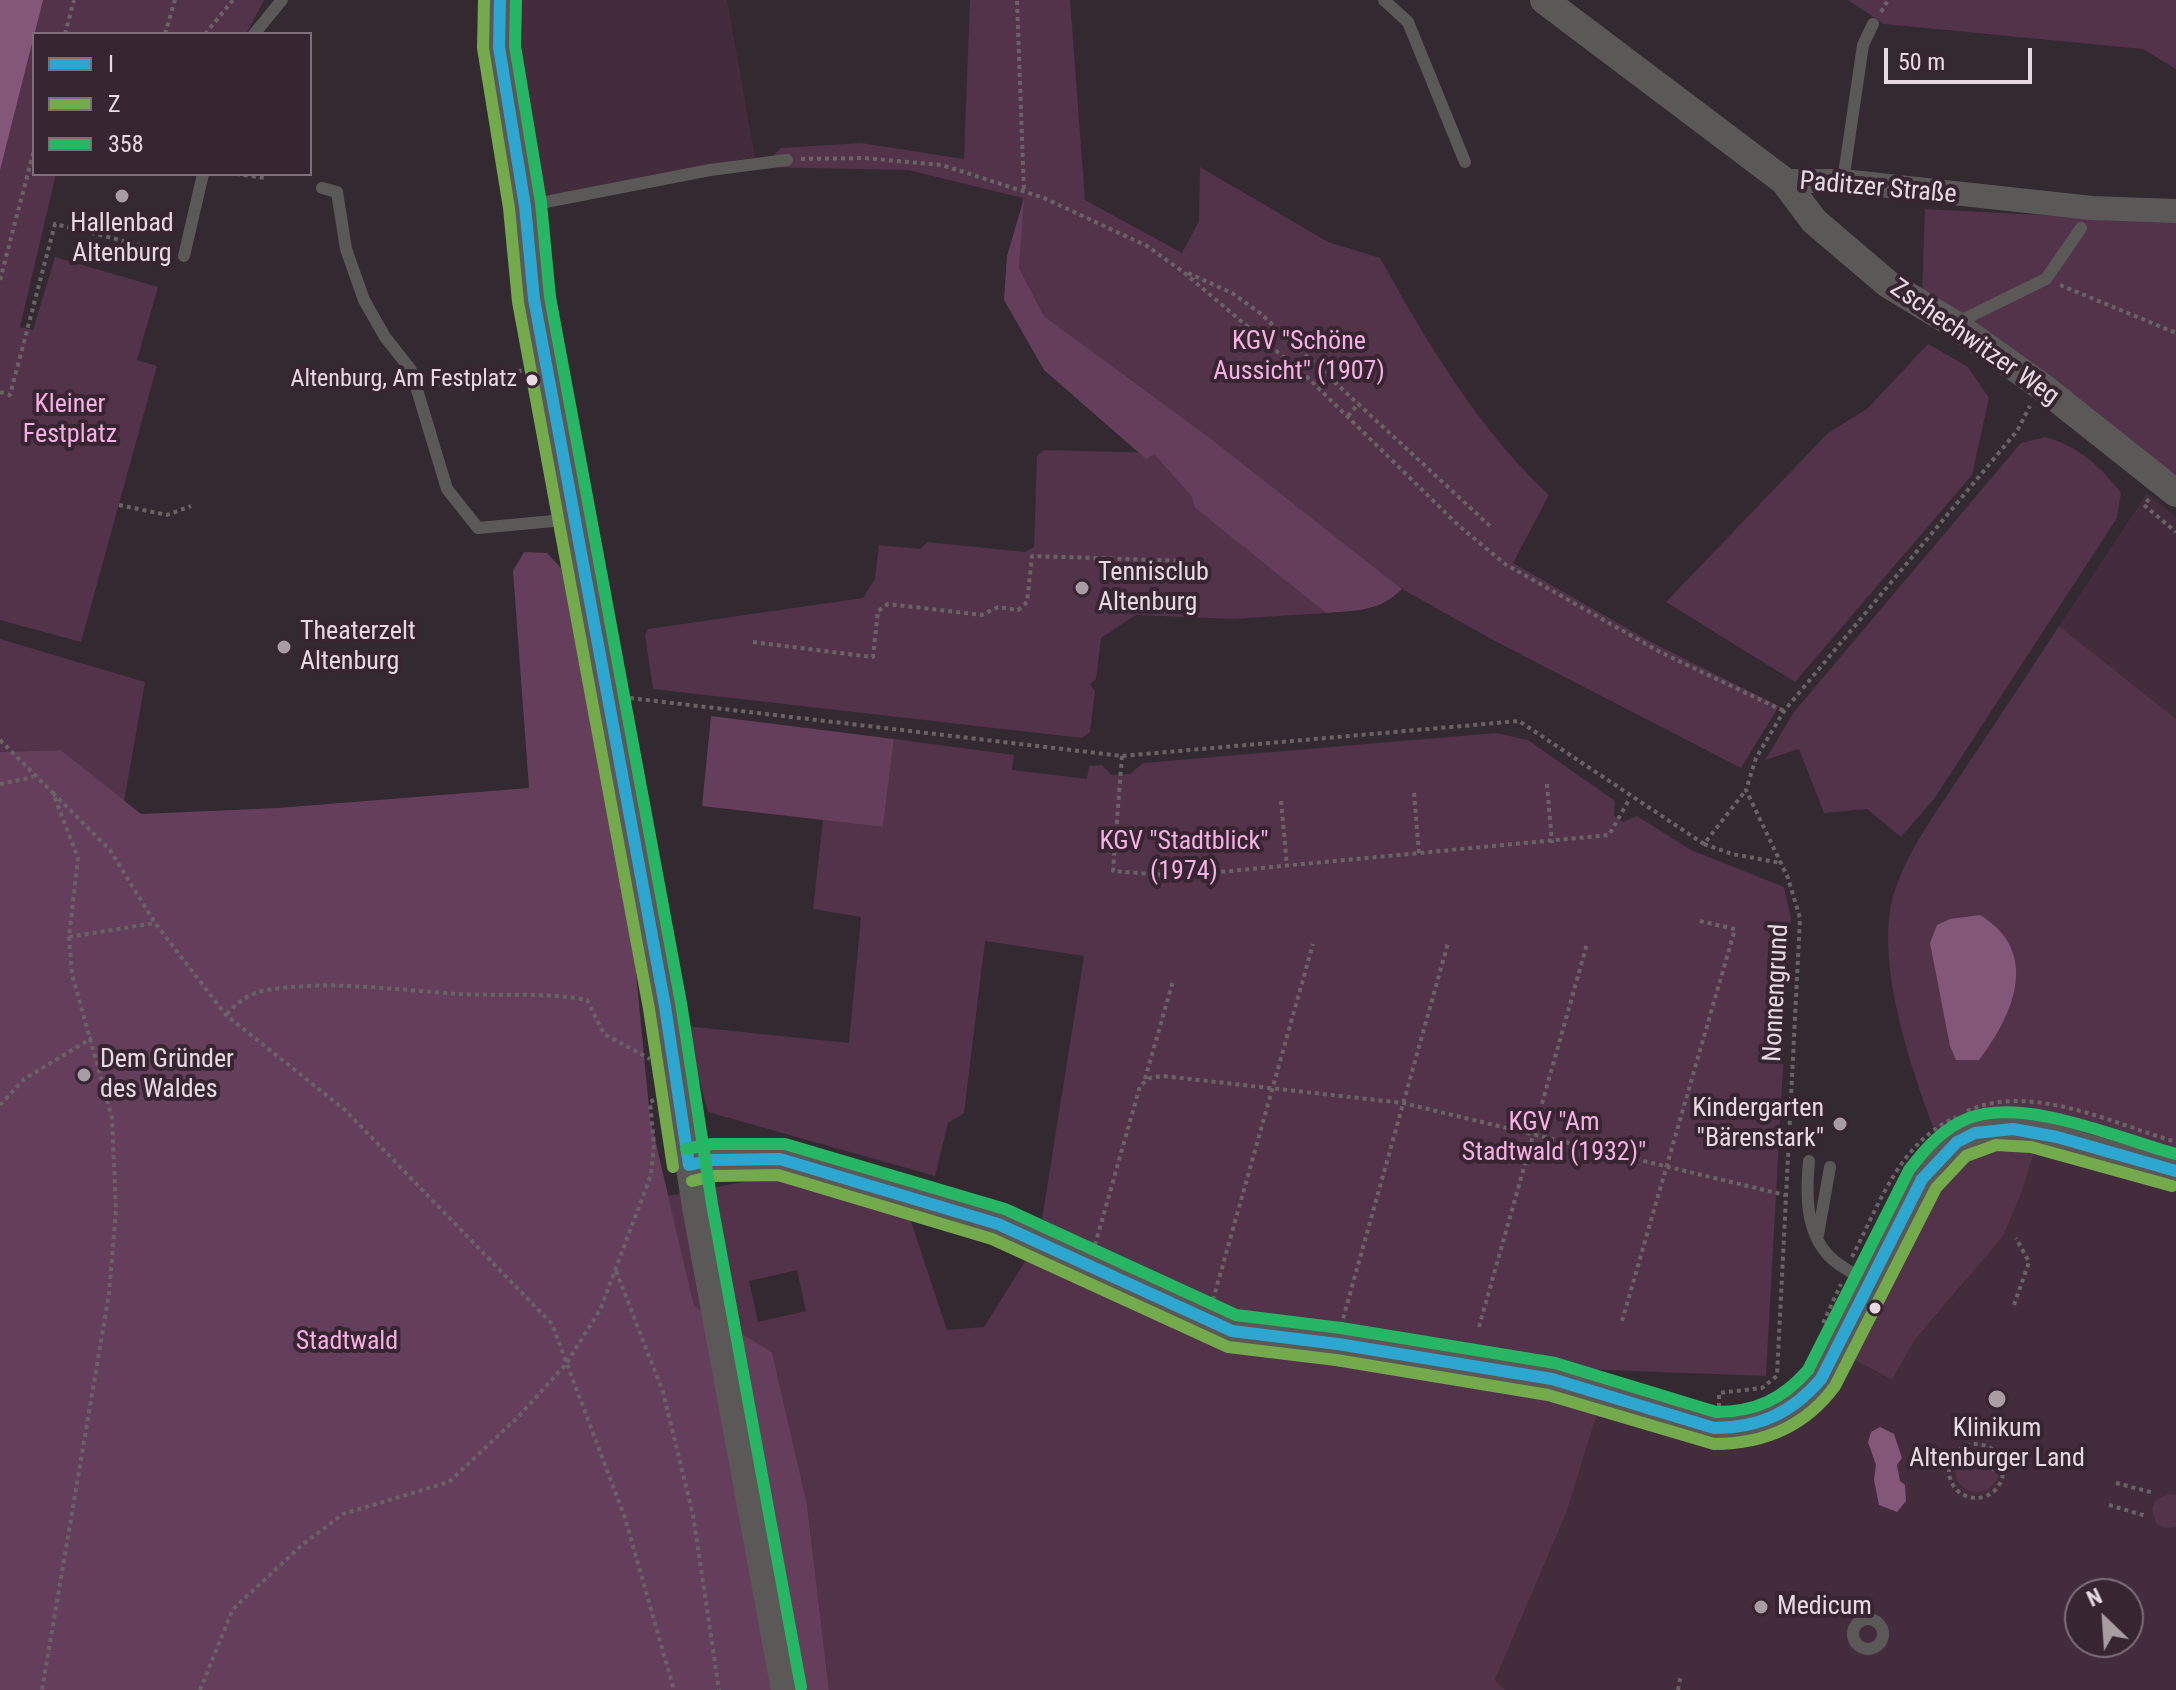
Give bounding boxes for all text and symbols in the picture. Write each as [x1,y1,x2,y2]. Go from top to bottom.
legend [32,32,312,176]
scale bar [1888,32,2036,82]
text: 50 m [1898,48,1945,76]
text: I [108,50,114,78]
text: Z [108,90,121,118]
text: 358 [108,130,144,158]
street label: Paditzer Straße [1798,167,1958,211]
marker: Hallenbad Altenburg [113,187,131,205]
place label: Hallenbad Altenburg [70,208,174,270]
street label: Zschechwitzer Weg [1884,273,2064,413]
park label: KGV "Schöne Aussicht" (1907) [1213,326,1385,388]
place label: Altenburg, Am Festplatz [291,366,517,394]
marker: Altenburg, Am Festplatz [524,372,540,388]
park label: Kleiner Festplatz [23,389,117,450]
place label: Tennisclub Altenburg [1098,557,1209,618]
marker: Tennisclub Altenburg [1073,579,1091,597]
place label: Theaterzelt Altenburg [300,616,416,678]
marker: Theaterzelt Altenburg [275,638,293,656]
park label: KGV "Stadtblick" (1974) [1099,826,1269,888]
street label: Nonnengrund [1758,923,1796,1063]
place label: Dem Gründer des Waldes [100,1044,234,1106]
marker: Dem Gründer des Waldes [75,1066,93,1084]
place label: Kindergarten "Bärenstark" [1692,1093,1824,1154]
park label: KGV "Am Stadtwald (1932)" [1462,1107,1646,1168]
marker: Kindergarten "Bärenstark" [1831,1115,1849,1133]
unlabelled marker [1867,1300,1883,1316]
park label: Stadtwald [296,1326,398,1358]
marker: Klinikum Altenburger Land [1986,1388,2008,1410]
place label: Klinikum Altenburger Land [1909,1413,2085,1474]
north arrow [2064,1578,2144,1658]
text: N [2083,1583,2106,1612]
place label: Medicum [1777,1591,1872,1623]
marker: Medicum [1752,1598,1770,1616]

